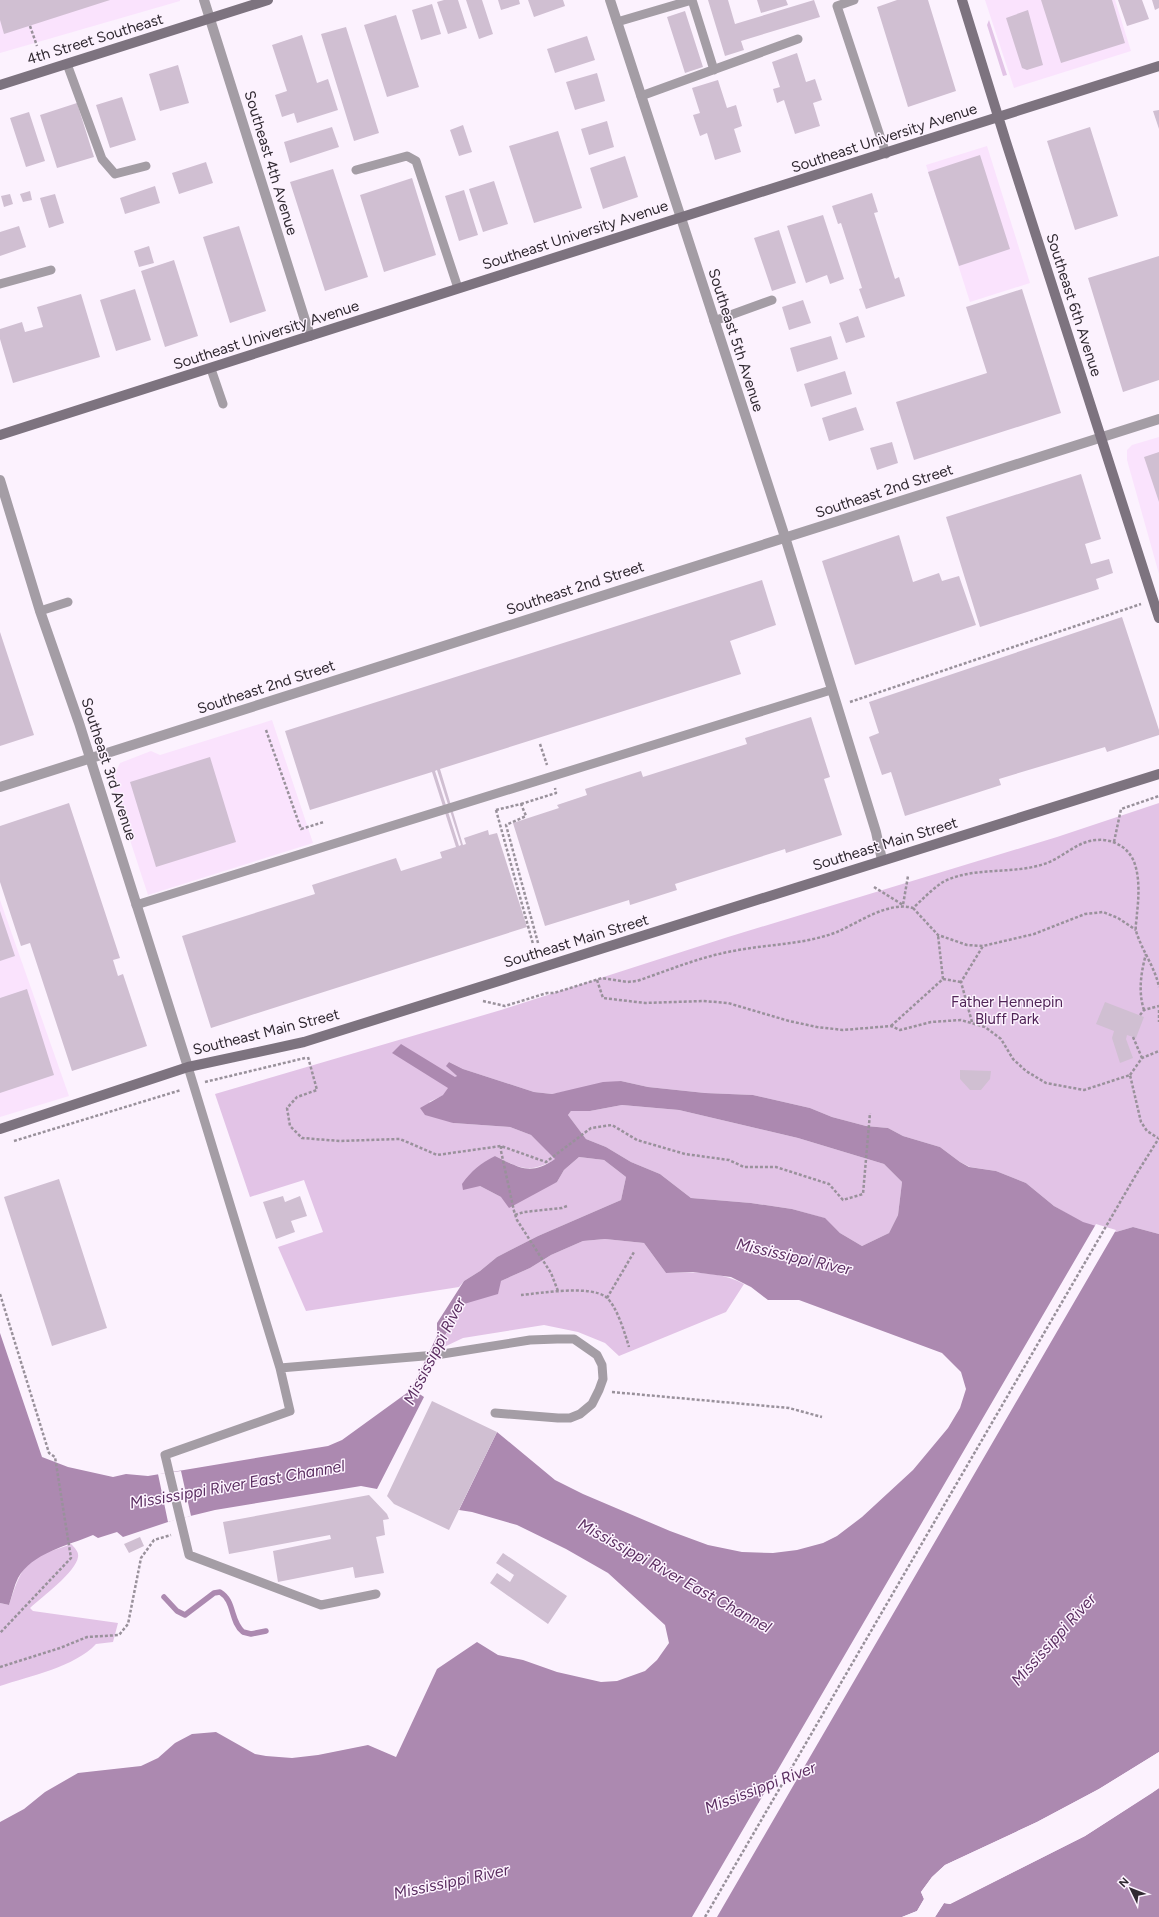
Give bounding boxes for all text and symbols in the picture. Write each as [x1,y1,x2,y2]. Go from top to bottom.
street label: 4th Street Southeast [25,10,166,68]
street label: Southeast 4th Avenue [240,88,302,238]
street label: Southeast University Avenue [789,99,979,177]
street label: Southeast University Avenue [480,196,670,274]
street label: Southeast 6th Avenue [1042,231,1106,379]
street label: Southeast 5th Avenue [704,266,768,414]
street label: Southeast University Avenue [171,296,361,374]
street label: Southeast 2nd Street [813,460,955,522]
street label: Southeast 2nd Street [504,557,646,619]
street label: Southeast 2nd Street [195,656,337,718]
street label: Southeast 3rd Avenue [77,695,141,843]
street label: Southeast Main Street [810,813,960,875]
street label: Southeast Main Street [501,910,651,972]
park label: Father Hennepin Bluff Park [951,993,1063,1028]
street label: Southeast Main Street [191,1005,341,1059]
water label: Mississippi River [735,1234,854,1279]
water label: Mississippi River [399,1294,470,1408]
water label: Mississippi River East Channel [128,1456,347,1513]
water label: Mississippi River East Channel [575,1514,775,1637]
water label: Mississippi River [1007,1589,1100,1689]
water label: Mississippi River [702,1757,819,1817]
water label: Mississippi River [392,1860,511,1903]
north arrow [1111,1869,1151,1909]
text: N [1116,1875,1132,1890]

